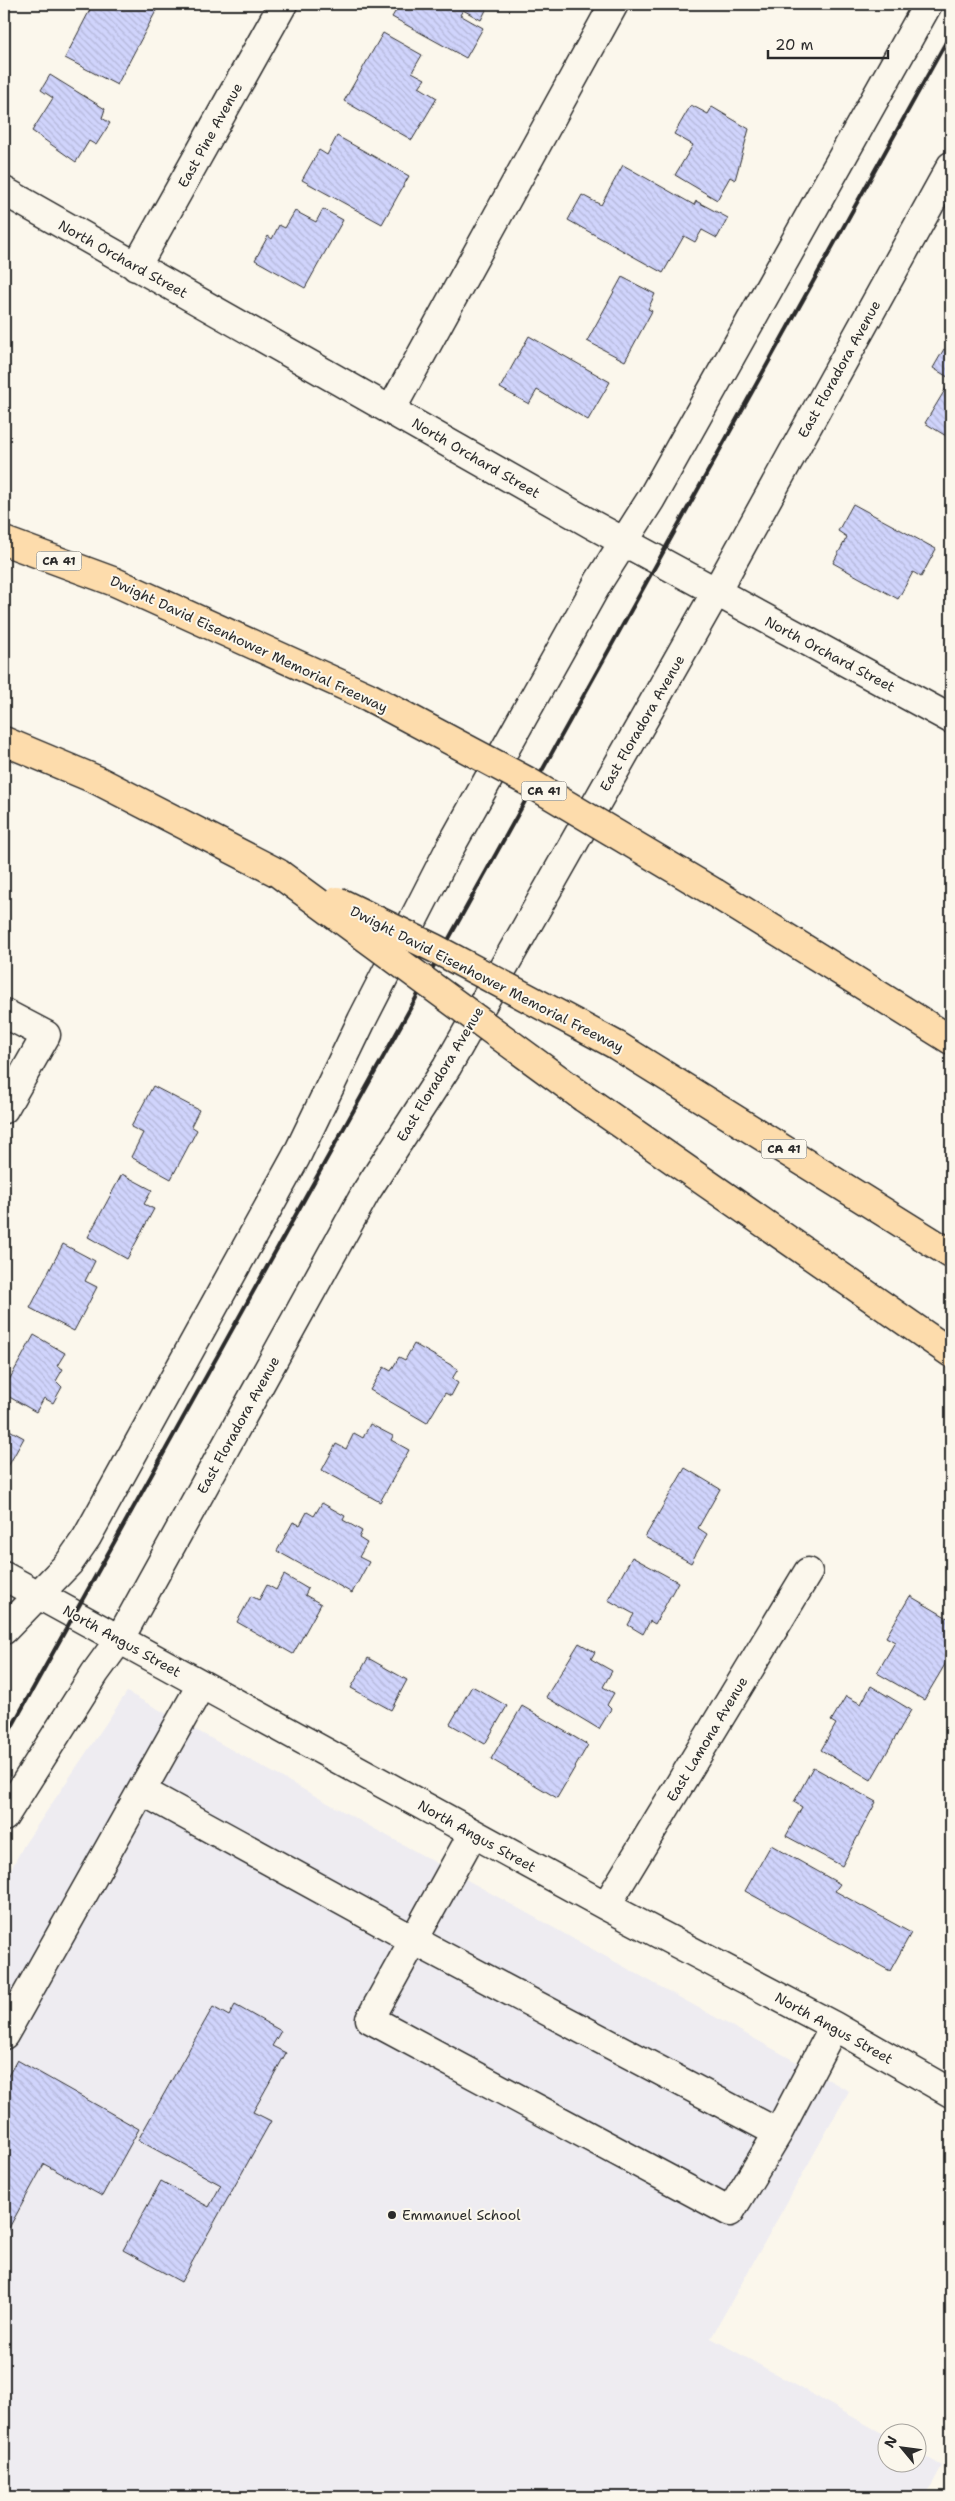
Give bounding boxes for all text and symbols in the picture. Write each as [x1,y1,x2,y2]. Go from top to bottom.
scale bar [768,28,888,60]
text: 20 m [775,35,814,55]
street label: East Pine Avenue [174,79,246,191]
street label: North Orchard Street [55,216,191,302]
street label: East Floradora Avenue [794,297,884,441]
street label: North Orchard Street [409,414,543,502]
road number: CA 41 [36,552,82,570]
street label: Dwight David Eisenhower Memorial Freeway [107,572,391,716]
street label: North Orchard Street [762,612,898,696]
street label: East Floradora Avenue [596,652,688,794]
road number: CA 41 [522,781,566,800]
street label: Dwight David Eisenhower Memorial Freeway [347,902,627,1056]
street label: East Floradora Avenue [393,1003,488,1145]
road number: CA 41 [762,1140,806,1158]
street label: East Floradora Avenue [193,1353,283,1497]
street label: North Angus Street [60,1601,184,1681]
street label: East Lamona Avenue [663,1673,752,1805]
street label: North Angus Street [415,1796,539,1876]
street label: North Angus Street [772,1988,896,2068]
place label: Emmanuel School [402,2206,521,2224]
marker: Emmanuel School [386,2209,398,2221]
north arrow [878,2424,928,2474]
text: N [880,2432,901,2451]

